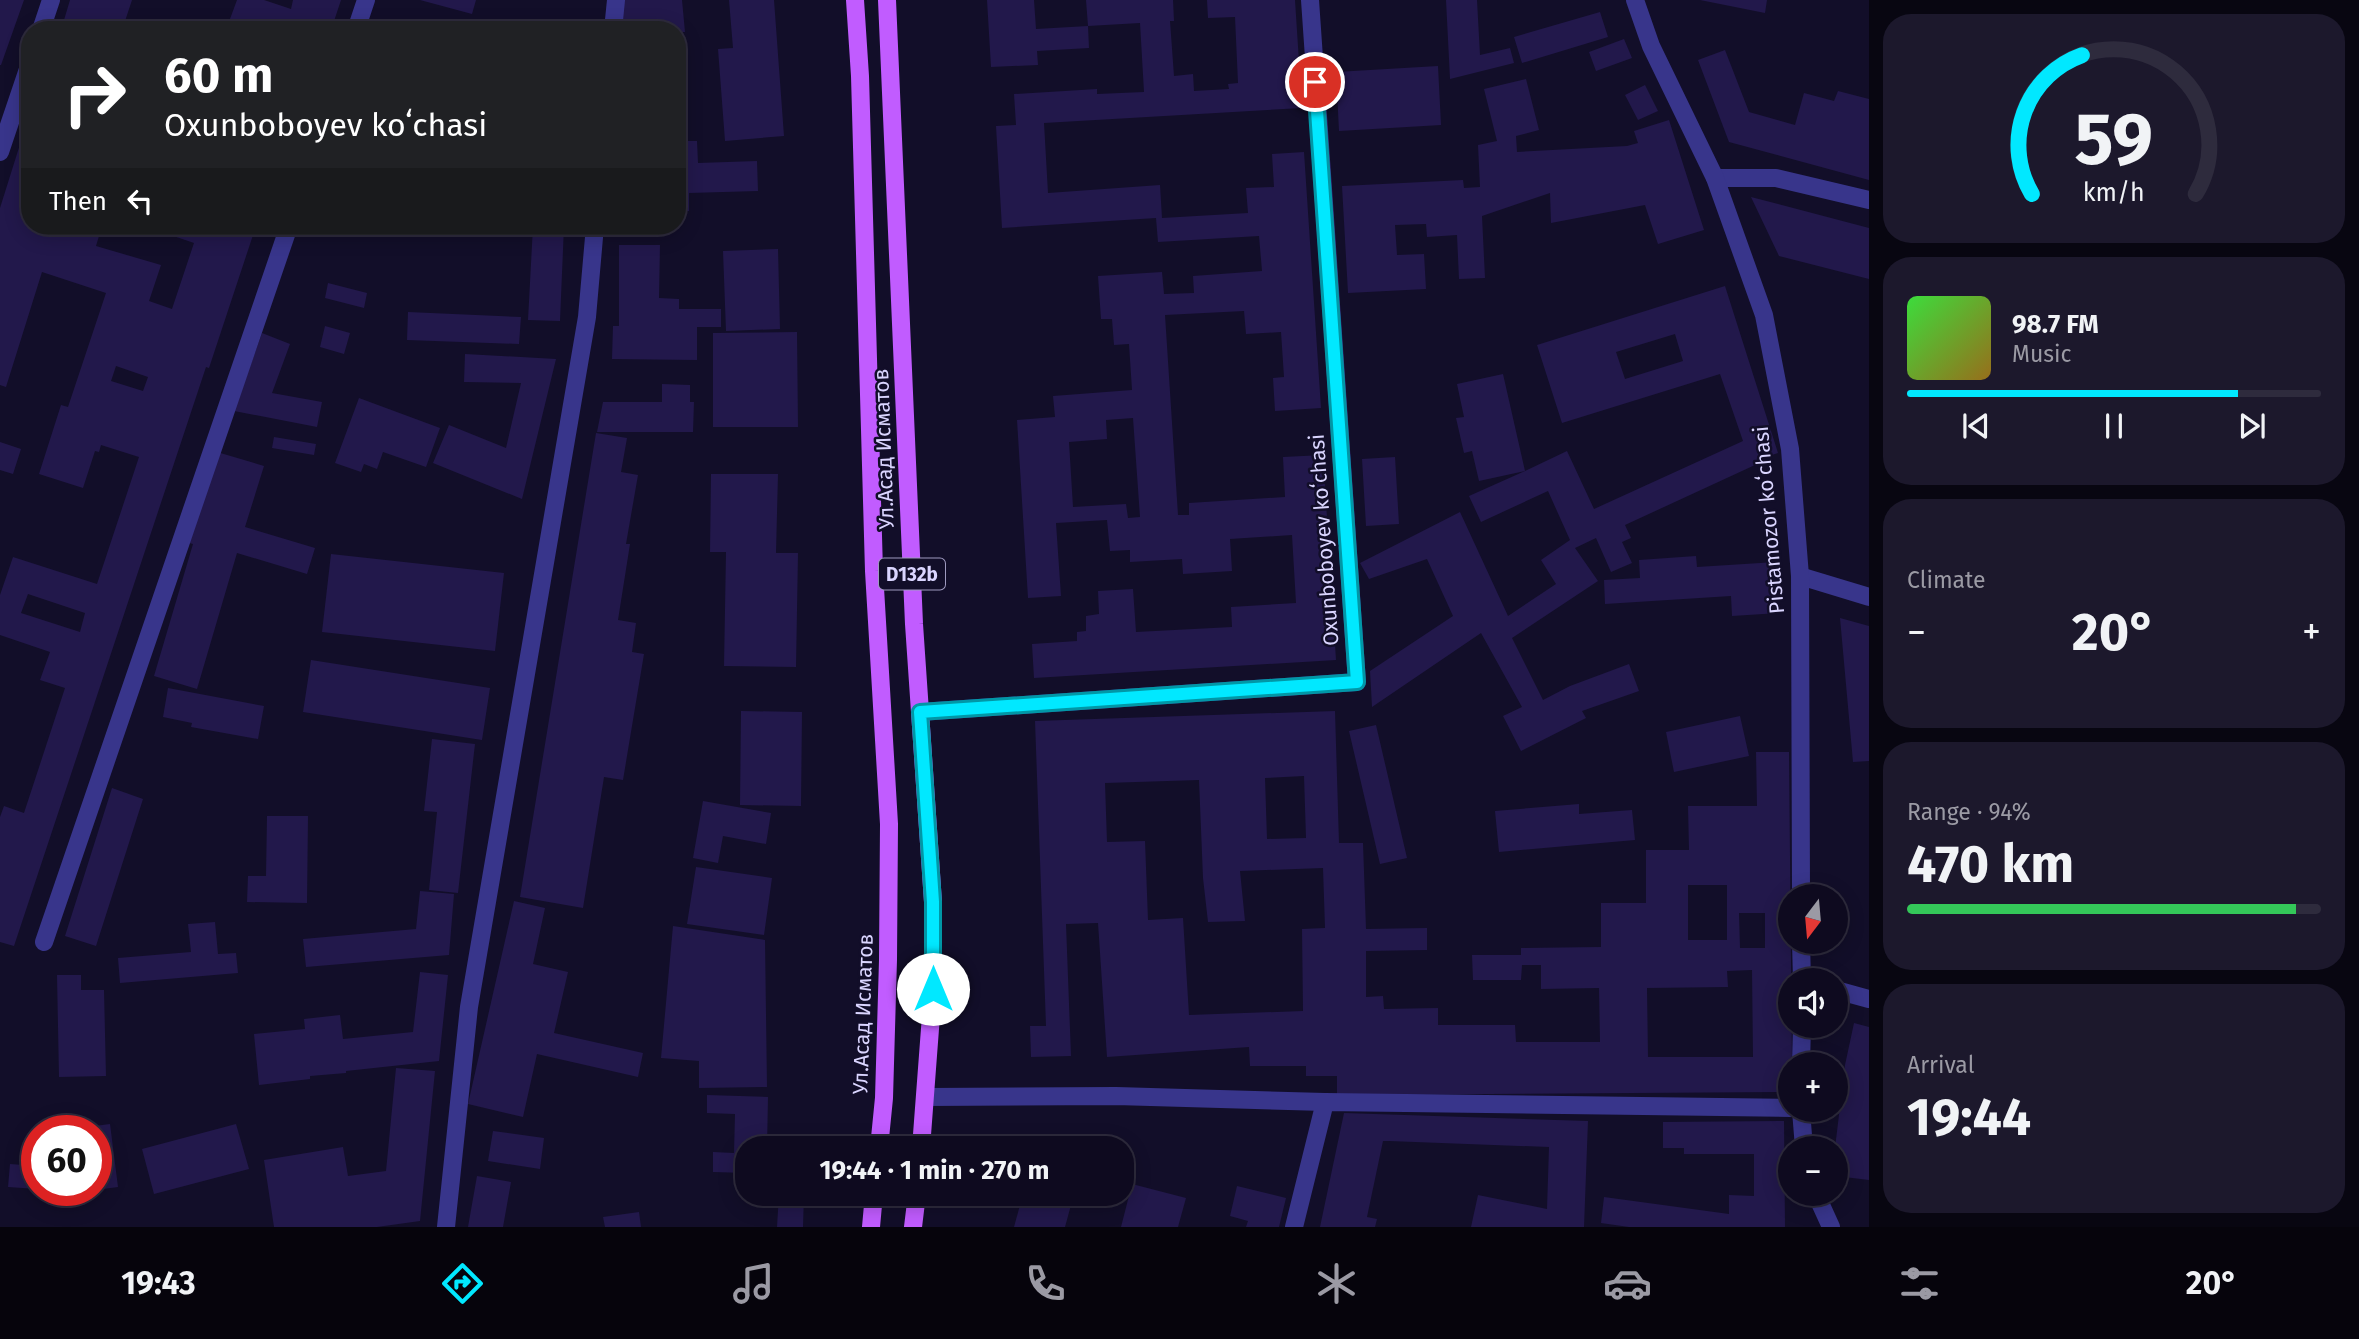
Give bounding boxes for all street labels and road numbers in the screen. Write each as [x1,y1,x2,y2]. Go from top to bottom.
street label: Ул.Асад Исматов [868,368,900,530]
street label: Pistamozor koʻchasi [1748,425,1790,615]
street label: Oxunboboyev koʻchasi [1304,433,1344,647]
road number: D132b [879,558,945,590]
street label: Ул.Асад Исматов [847,933,879,1095]

